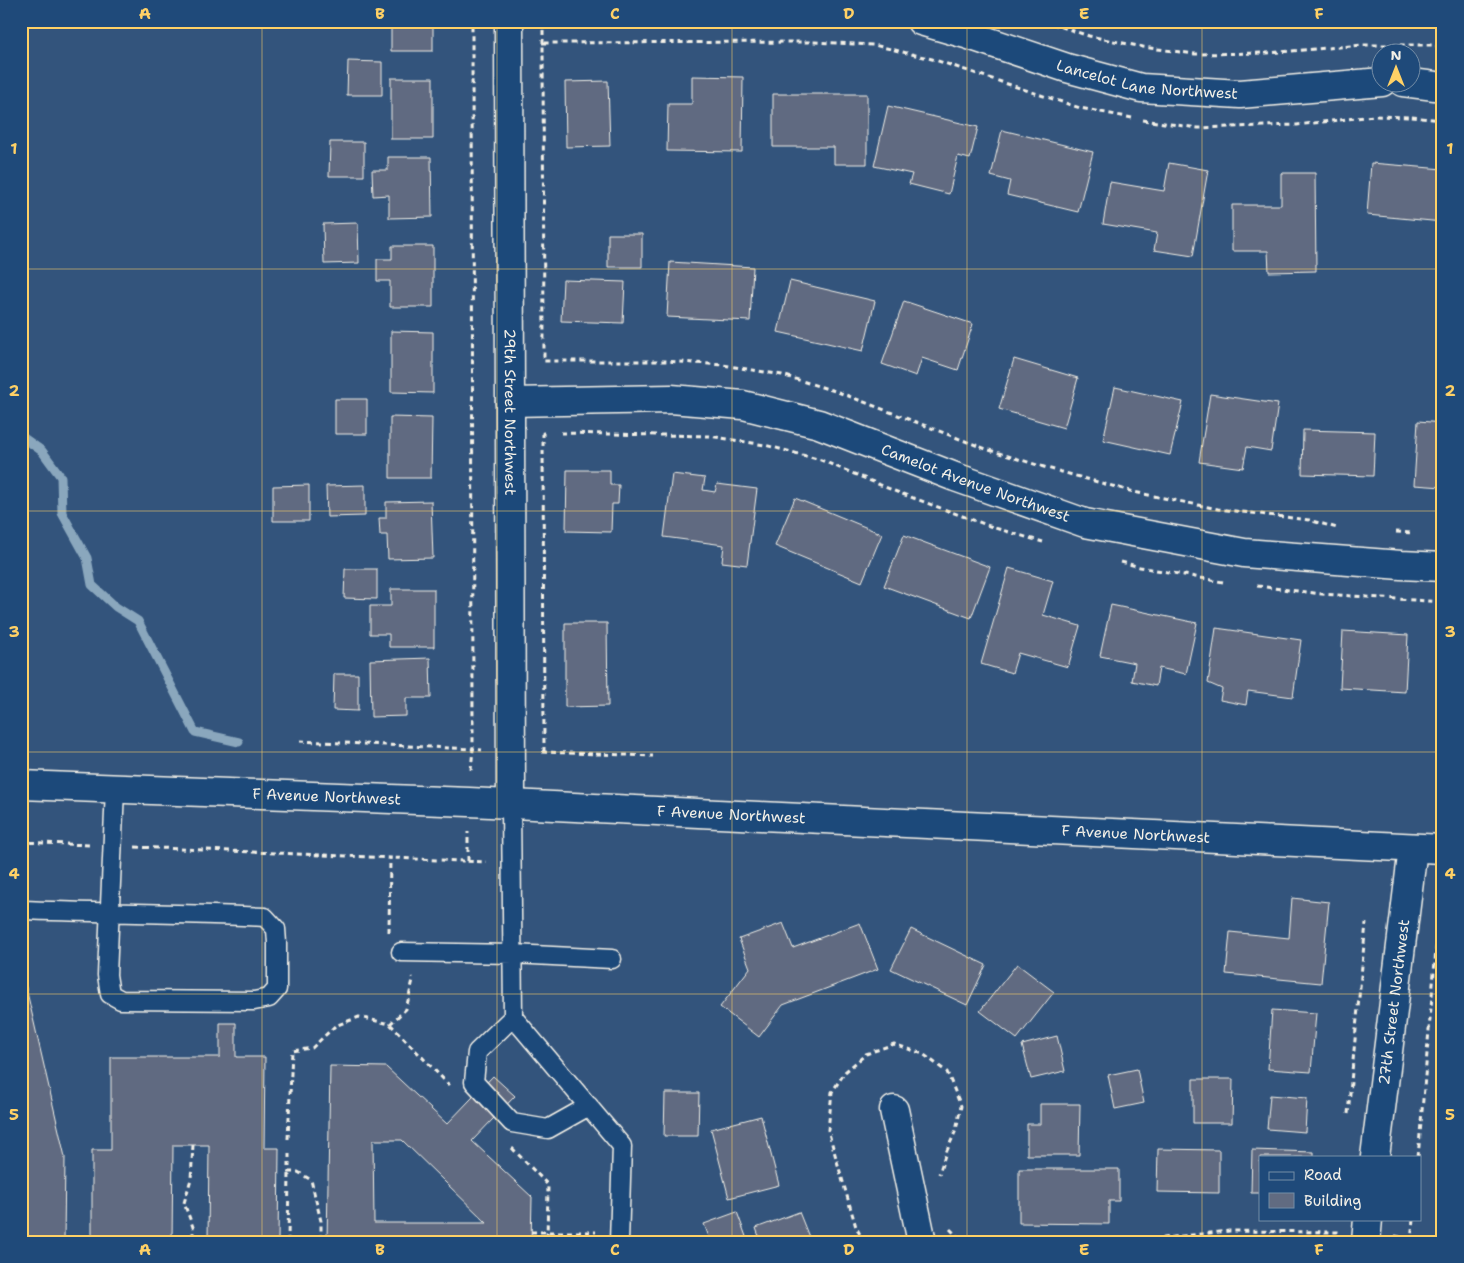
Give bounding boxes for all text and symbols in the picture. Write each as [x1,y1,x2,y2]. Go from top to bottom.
text: A [139,3,151,24]
text: B [375,3,385,24]
text: C [610,3,620,24]
text: D [843,3,855,24]
text: E [1079,3,1089,24]
text: F [1314,3,1324,24]
north arrow [1372,42,1422,92]
text: N [1390,46,1402,64]
street label: Lancelot Lane Northwest [1054,55,1239,104]
text: 1 [10,138,18,159]
text: 1 [1446,138,1454,159]
street label: 29th Street Northwest [500,328,520,496]
text: 2 [8,380,20,401]
text: 2 [1444,380,1456,401]
street label: Camelot Avenue Northwest [878,439,1073,527]
text: 3 [8,621,20,642]
text: 3 [1444,621,1456,642]
street label: F Avenue Northwest [252,784,401,809]
street label: F Avenue Northwest [657,801,806,828]
street label: F Avenue Northwest [1061,821,1211,848]
text: 4 [8,863,20,884]
text: 4 [1444,863,1456,884]
street label: 27th Street Northwest [1374,918,1414,1086]
text: 5 [9,1104,19,1125]
text: 5 [1445,1104,1455,1125]
legend [1259,1156,1422,1220]
text: Road [1304,1165,1342,1185]
text: Building [1304,1191,1361,1211]
text: A [139,1239,151,1260]
text: B [375,1239,385,1260]
text: C [610,1239,620,1260]
text: D [843,1239,855,1260]
text: E [1079,1239,1089,1260]
text: F [1314,1239,1324,1260]

